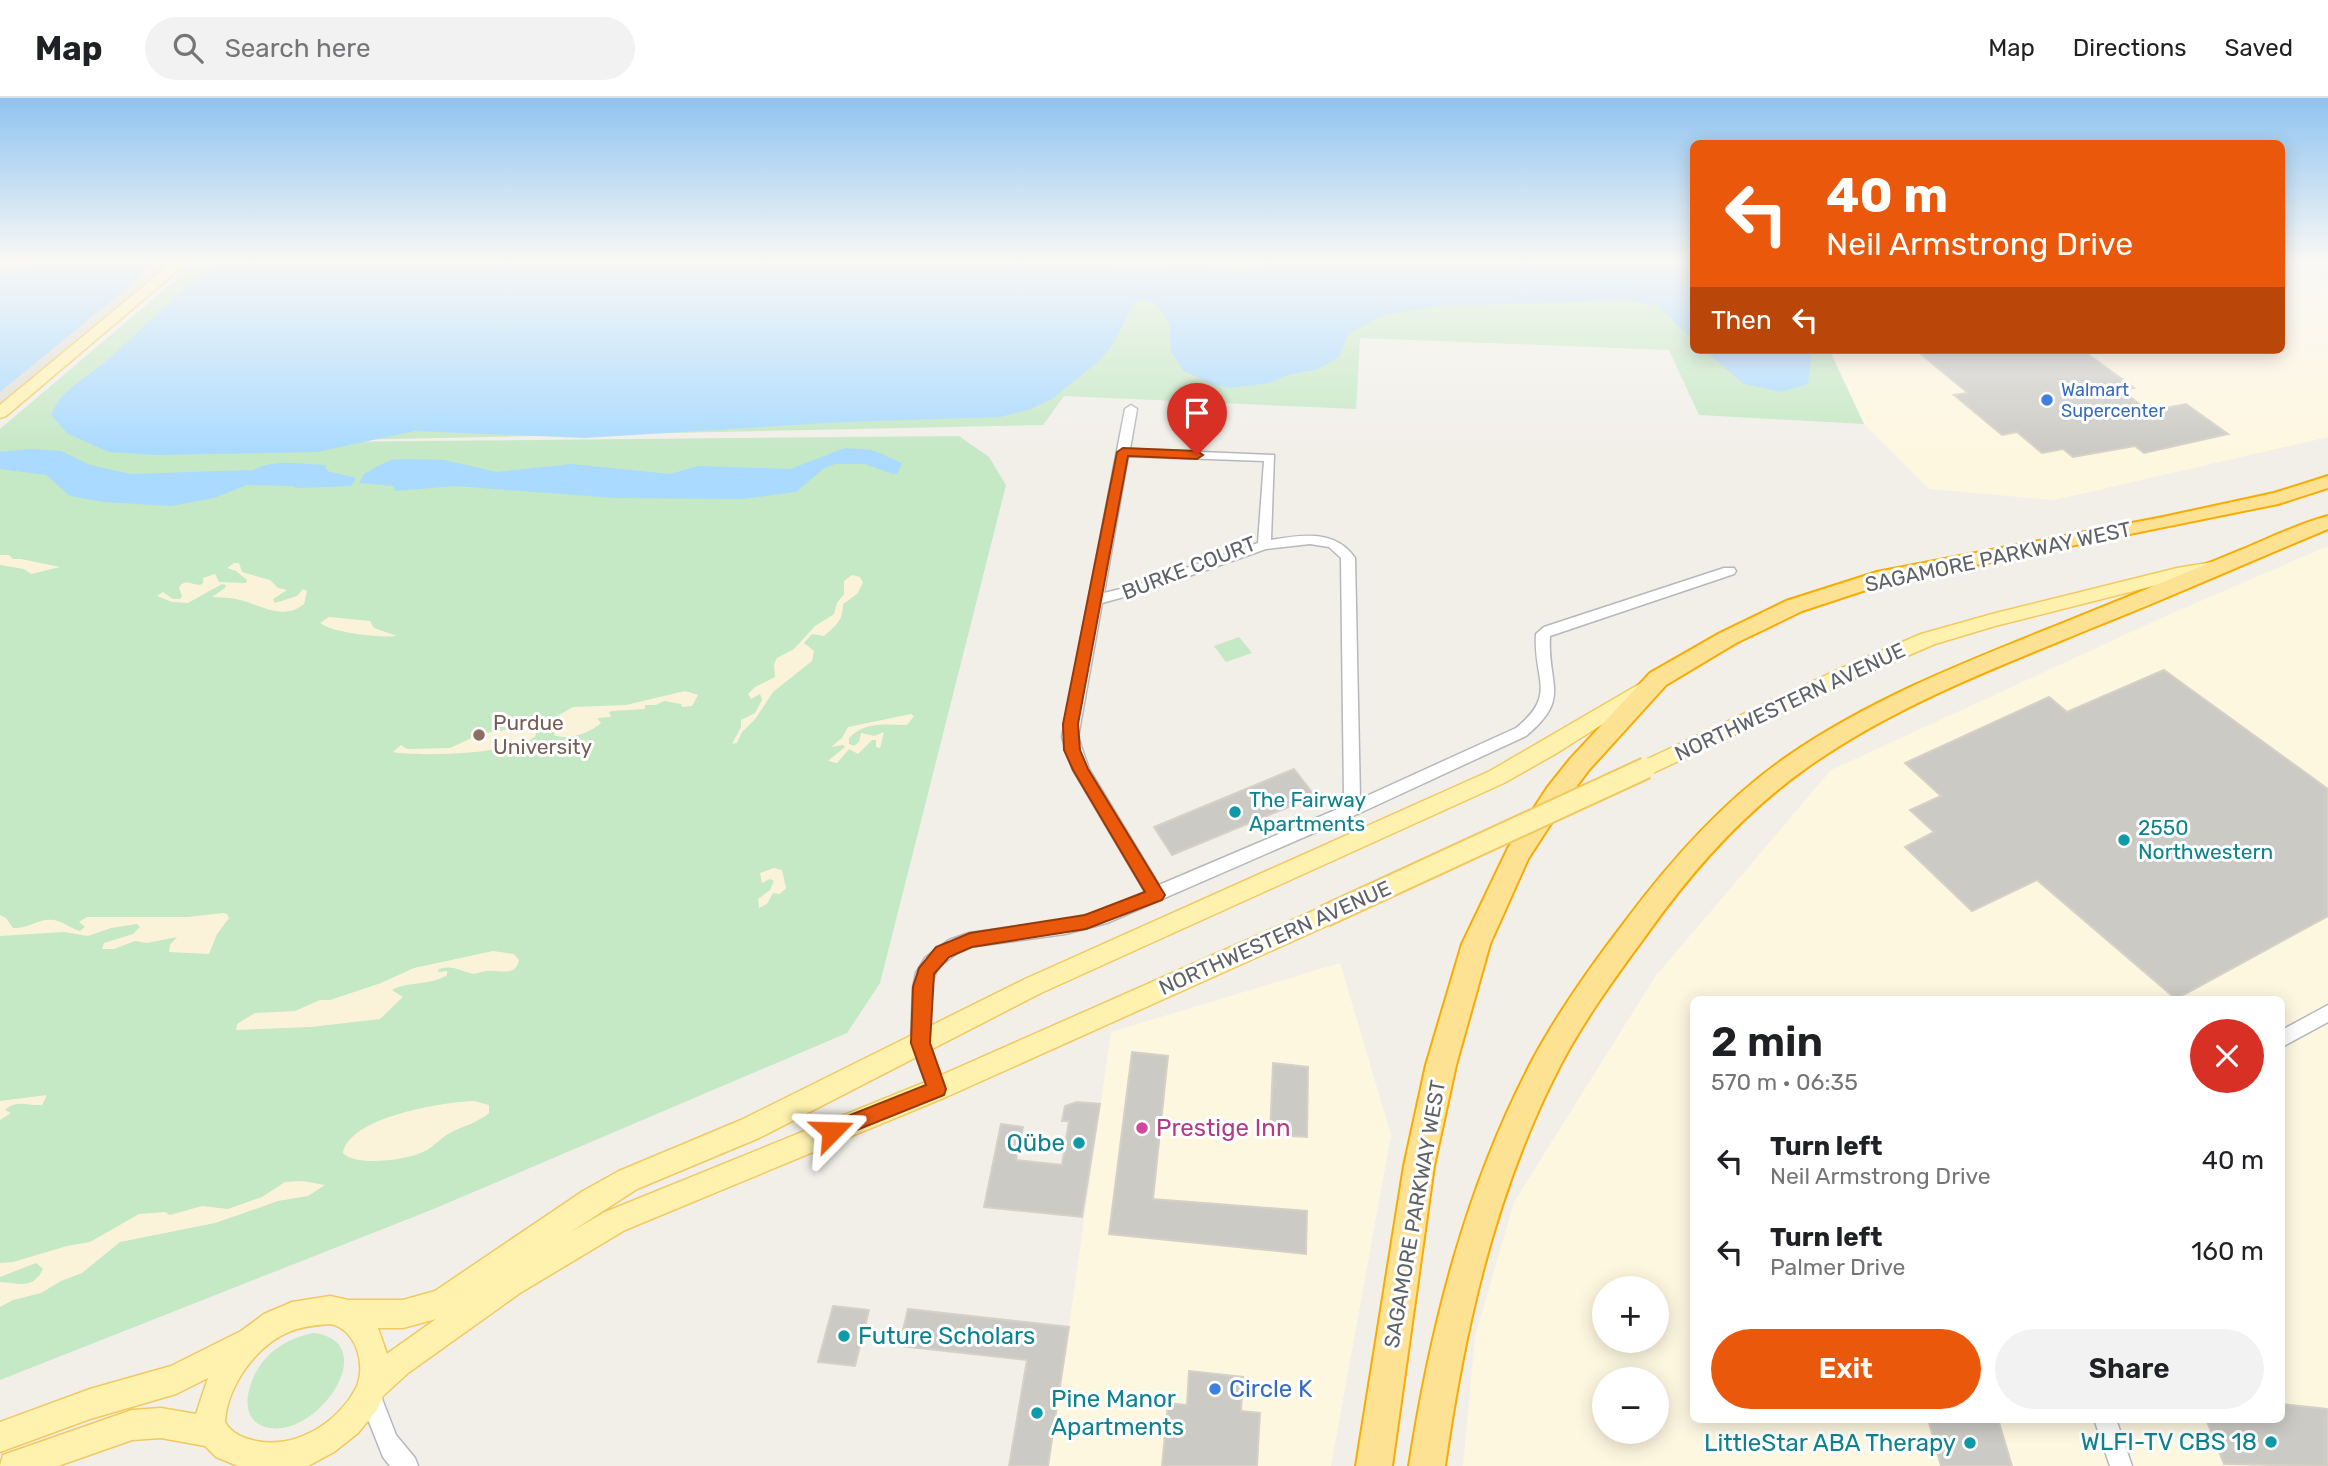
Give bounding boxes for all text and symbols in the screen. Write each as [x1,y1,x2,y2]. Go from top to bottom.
search box [145,17,635,80]
text: Map [35,29,103,68]
icon: search [169,29,207,67]
text: Search here [225,33,370,64]
text: Map [1988,34,2035,62]
text: Directions [2073,34,2186,62]
text: Saved [2224,34,2293,62]
text: 40 m [1826,166,1948,224]
icon: left [1711,168,1802,259]
text: Neil Armstrong Drive [1826,225,2133,263]
icon: left [1786,301,1824,339]
text: Then [1711,305,1772,336]
place label: Walmart Supercenter [2061,379,2165,422]
pin [1167,383,1227,455]
marker: Walmart Supercenter [2039,392,2055,408]
icon: arrive [1178,394,1216,432]
street label: SAGAMORE PARKWAY WEST [1862,516,2133,597]
street label: BURKE COURT [1118,530,1259,605]
street label: NORTHWESTERN AVENUE [1671,637,1909,766]
place label: Purdue University [493,710,593,759]
marker: Purdue University [471,727,487,743]
place label: The Fairway Apartments [1249,787,1367,836]
marker: The Fairway Apartments [1227,804,1243,820]
place label: 2550 Northwestern [2138,815,2273,864]
marker: 2550 Northwestern [2116,832,2132,848]
street label: NORTHWESTERN AVENUE [1155,875,1395,1000]
text: 2 min [1711,1017,1823,1067]
button: close [2190,1019,2264,1093]
text: 570 m · 06:35 [1711,1068,1858,1096]
street label: SAGAMORE PARKWAY WEST [1379,1078,1450,1350]
position arrow [795,1094,869,1168]
place label: Prestige Inn [1156,1114,1290,1142]
marker: Prestige Inn [1134,1120,1150,1136]
place label: Qübe [1007,1129,1065,1157]
text: Turn left [1770,1131,1882,1162]
marker: Qübe [1071,1135,1087,1151]
icon: left [1711,1142,1749,1180]
text: 40 m [2202,1145,2264,1176]
text: Neil Armstrong Drive [1770,1162,1991,1190]
text: Turn left [1770,1222,1882,1253]
icon: left [1711,1233,1749,1271]
text: 160 m [2191,1236,2264,1267]
text: Palmer Drive [1770,1253,1905,1281]
map controls [1592,1276,1669,1444]
button: + [1592,1276,1669,1353]
place label: Future Scholars [858,1322,1035,1350]
marker: Future Scholars [836,1328,852,1344]
button: Exit [1711,1329,1981,1409]
button: Share [1995,1329,2264,1409]
button: − [1592,1367,1669,1444]
place label: Circle K [1229,1375,1313,1403]
marker: Circle K [1207,1381,1223,1397]
place label: Pine Manor Apartments [1051,1385,1184,1441]
marker: Pine Manor Apartments [1029,1405,1045,1421]
place label: WLFI-TV CBS 18 [2081,1428,2257,1456]
place label: LittleStar ABA Therapy [1704,1429,1956,1457]
marker: WLFI-TV CBS 18 [2263,1434,2279,1450]
marker: LittleStar ABA Therapy [1962,1435,1978,1451]

